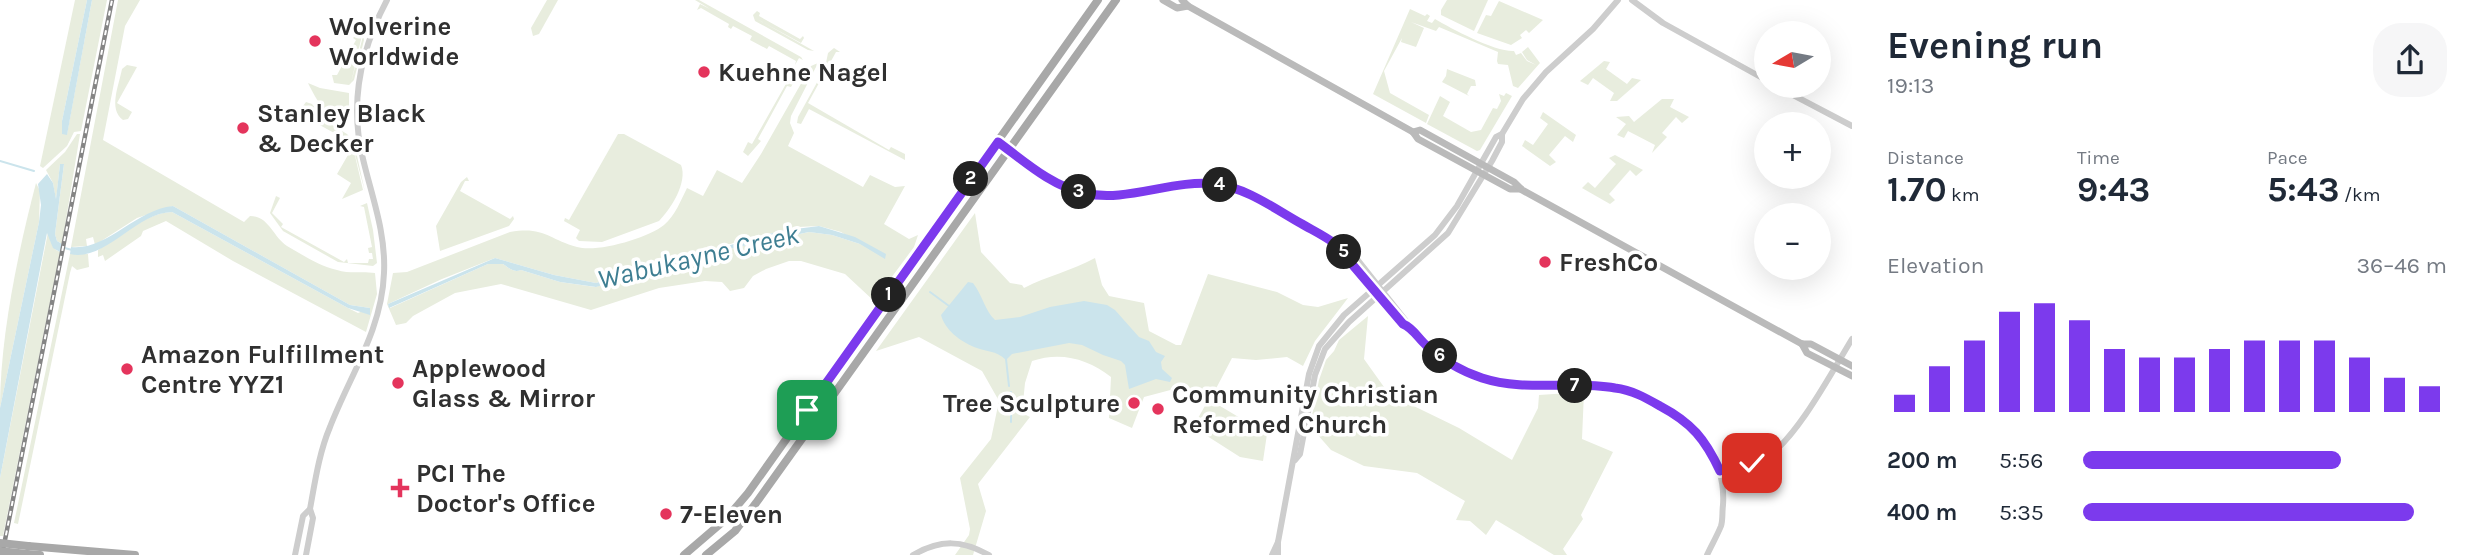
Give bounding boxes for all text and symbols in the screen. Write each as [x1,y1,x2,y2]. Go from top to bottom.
place label: Wolverine Worldwide [329,11,459,72]
north arrow [1754,21,1830,98]
map controls [1754,21,1831,280]
text: Evening run [1887,23,2103,68]
button: share [2373,23,2447,97]
marker: Wolverine Worldwide [307,33,323,49]
place label: Kuehne Nagel [718,57,889,88]
marker: Kuehne Nagel [696,64,712,80]
text: 19:13 [1887,72,1934,99]
place label: Stanley Black & Decker [257,98,426,159]
button: + [1754,112,1831,189]
marker: Stanley Black & Decker [235,120,251,136]
text: Distance [1887,147,1964,169]
text: Time [2077,147,2120,169]
text: Pace [2267,147,2308,169]
pin: 2 [954,162,988,196]
text: 2 [965,167,976,189]
pin: 4 [1202,168,1238,202]
text: 1.70 [1887,169,1947,210]
text: 9:43 [2077,169,2150,210]
text: 5:43 [2267,169,2339,210]
text: 4 [1214,173,1225,195]
pin: 3 [1062,174,1096,210]
text: 3 [1073,180,1084,202]
text: km [1947,184,1980,206]
text: /km [2339,184,2381,206]
button: − [1754,203,1831,280]
water label: Wabukayne Creek [594,217,803,296]
pin: 5 [1326,234,1362,270]
text: 5 [1338,240,1349,262]
place label: FreshCo [1559,247,1658,278]
text: Elevation [1887,252,1984,279]
text: 36–46 m [2356,252,2447,279]
marker: FreshCo [1537,254,1553,270]
pin: 1 [872,278,906,312]
text: 1 [885,283,892,305]
pin: 6 [1422,338,1458,374]
place label: Amazon Fulfillment Centre YYZ1 [141,339,384,400]
text: 6 [1434,344,1445,366]
place label: Applewood Glass & Mirror [412,353,596,414]
marker: Amazon Fulfillment Centre YYZ1 [119,361,135,377]
pin: 7 [1558,368,1592,404]
text: 7 [1570,374,1579,396]
marker: Applewood Glass & Mirror [390,375,406,391]
place label: Community Christian Reformed Church [1172,379,1439,440]
pin [777,380,837,440]
place label: Tree Sculpture [943,388,1120,419]
icon: arrive [788,391,826,429]
marker: Tree Sculpture [1126,395,1142,411]
marker: Community Christian Reformed Church [1150,401,1166,417]
pin [1722,433,1782,493]
icon: check [1733,444,1771,482]
text: 200 m [1887,447,1958,474]
text: 5:56 [1999,447,2043,474]
place label: PCI The Doctor's Office [416,458,595,519]
marker: PCI The Doctor's Office [390,478,410,498]
place label: 7-Eleven [680,499,783,530]
text: 400 m [1887,499,1957,526]
text: 5:35 [1999,499,2044,526]
marker: 7-Eleven [658,506,674,522]

